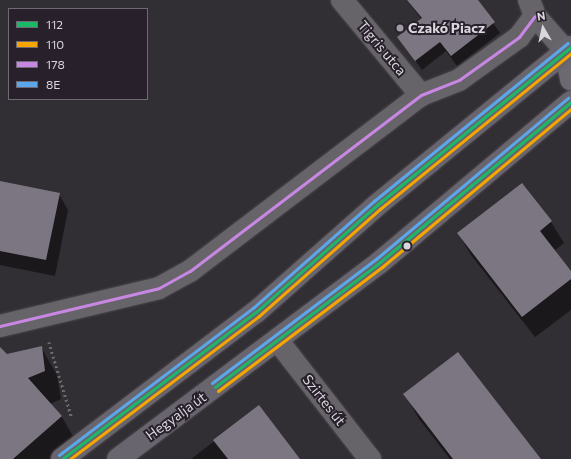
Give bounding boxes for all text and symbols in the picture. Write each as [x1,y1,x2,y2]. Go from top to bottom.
legend [8,8,148,100]
north arrow [523,8,563,48]
text: N [536,9,546,23]
text: 112 [46,17,63,31]
street label: Tigris utca [354,17,410,79]
place label: Czakó Piacz [408,20,485,36]
marker: Czakó Piacz [395,23,405,33]
text: 110 [46,37,64,51]
text: 178 [46,57,65,71]
text: 8E [46,77,60,91]
unlabelled marker [402,241,412,251]
street label: Szirtes út [299,371,349,429]
street label: Hegyalja út [143,388,209,444]

